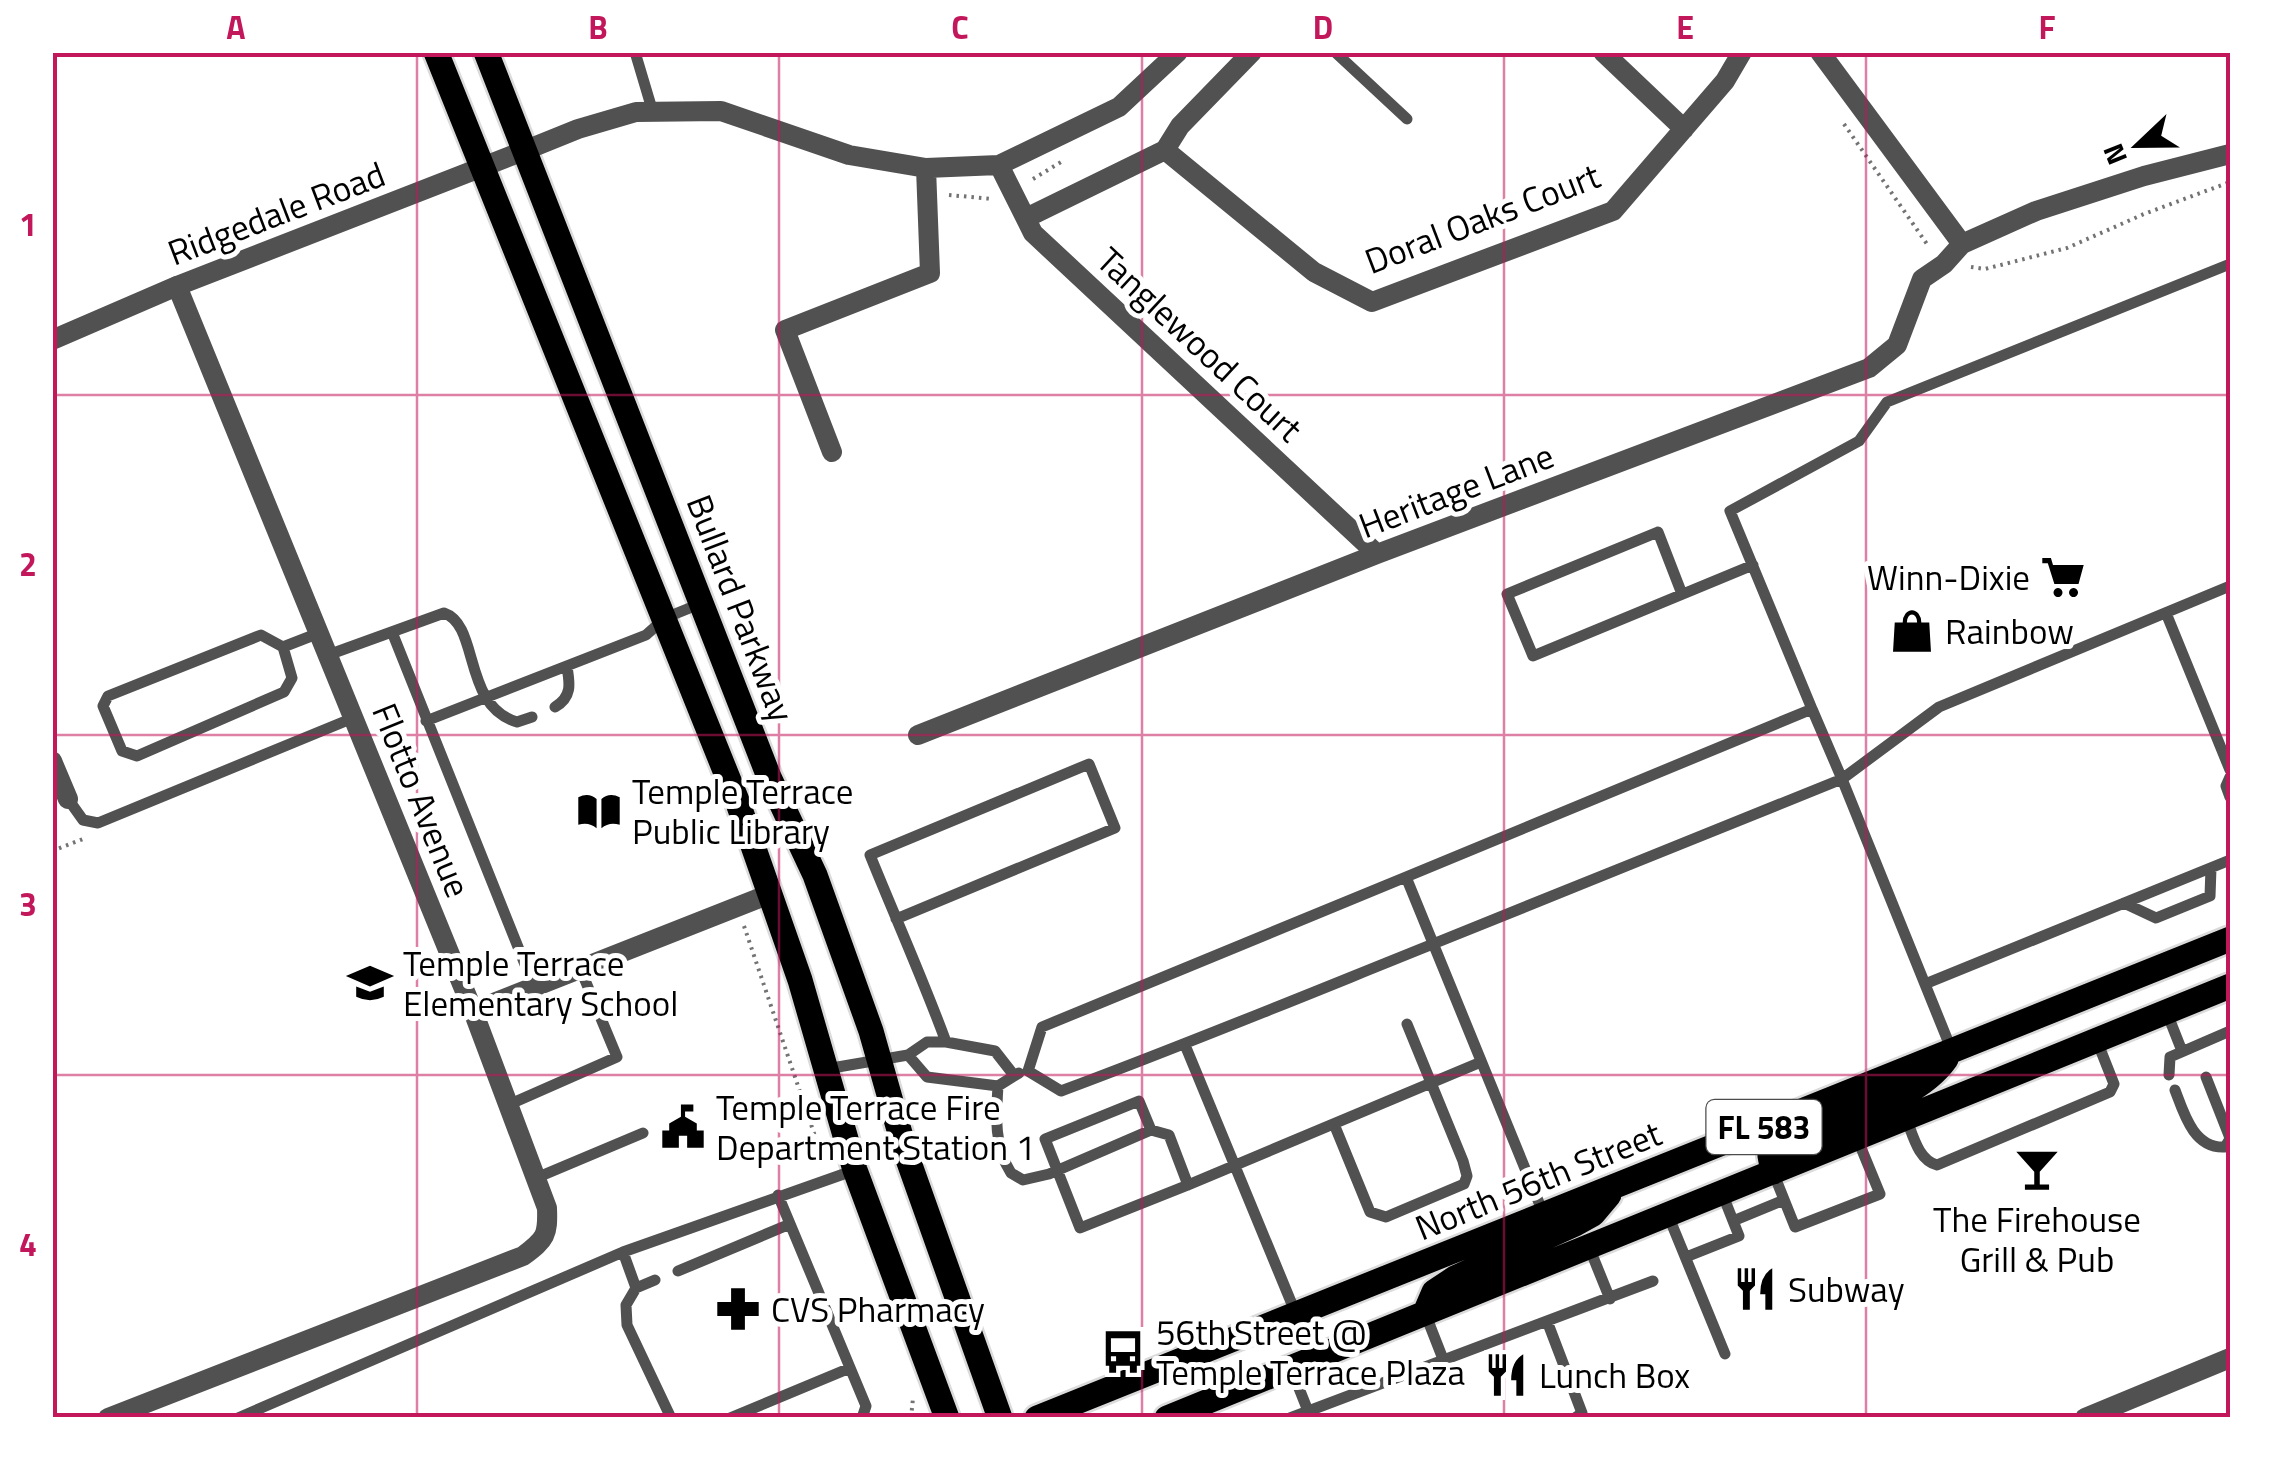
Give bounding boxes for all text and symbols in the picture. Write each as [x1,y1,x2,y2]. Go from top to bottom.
text: A [226,3,246,51]
text: B [588,3,608,51]
text: C [951,3,969,51]
text: D [1313,3,1333,51]
text: E [1676,3,1694,51]
text: F [2039,3,2056,51]
north arrow [2088,95,2188,195]
text: N [2091,138,2138,172]
street label: Ridgedale Road [160,147,392,279]
street label: Doral Oaks Court [1357,148,1607,288]
text: 1 [19,200,37,248]
street label: Tanglewood Court [1085,234,1315,454]
street label: Heritage Lane [1351,428,1561,552]
street label: Bullard Parkway [673,487,809,730]
text: 2 [19,540,37,588]
place label: Winn-Dixie [1867,550,2030,604]
supermarket icon: Winn-Dixie [2039,553,2087,601]
place label: Rainbow [1945,604,2074,658]
shop icon: Rainbow [1888,607,1936,655]
street label: Flotto Avenue [359,695,485,905]
place label: Temple Terrace Public Library [632,764,853,858]
library icon: Temple Terrace Public Library [575,787,623,835]
text: 3 [19,880,37,928]
place label: Temple Terrace Elementary School [403,936,678,1030]
school or university icon: Temple Terrace Elementary School [346,959,394,1007]
place label: Temple Terrace Fire Department Station 1 [716,1080,1035,1174]
road number: FL 583 [1706,1100,1822,1154]
public building icon: Temple Terrace Fire Department Station 1 [659,1103,707,1151]
street label: North 56th Street [1407,1106,1669,1254]
bar icon: The Firehouse Grill & Pub [2013,1145,2061,1193]
place label: The Firehouse Grill & Pub [1933,1192,2141,1286]
text: 4 [19,1220,37,1268]
place label: Subway [1788,1262,1905,1316]
restaurant icon: Subway [1731,1265,1779,1313]
place label: CVS Pharmacy [771,1282,985,1336]
pharmacy icon: CVS Pharmacy [714,1285,762,1333]
place label: 56th Street @ Temple Terrace Plaza [1156,1305,1465,1399]
bus stop icon: 56th Street @ Temple Terrace Plaza [1099,1328,1147,1376]
place label: Lunch Box [1539,1348,1690,1402]
restaurant icon: Lunch Box [1482,1351,1530,1399]

